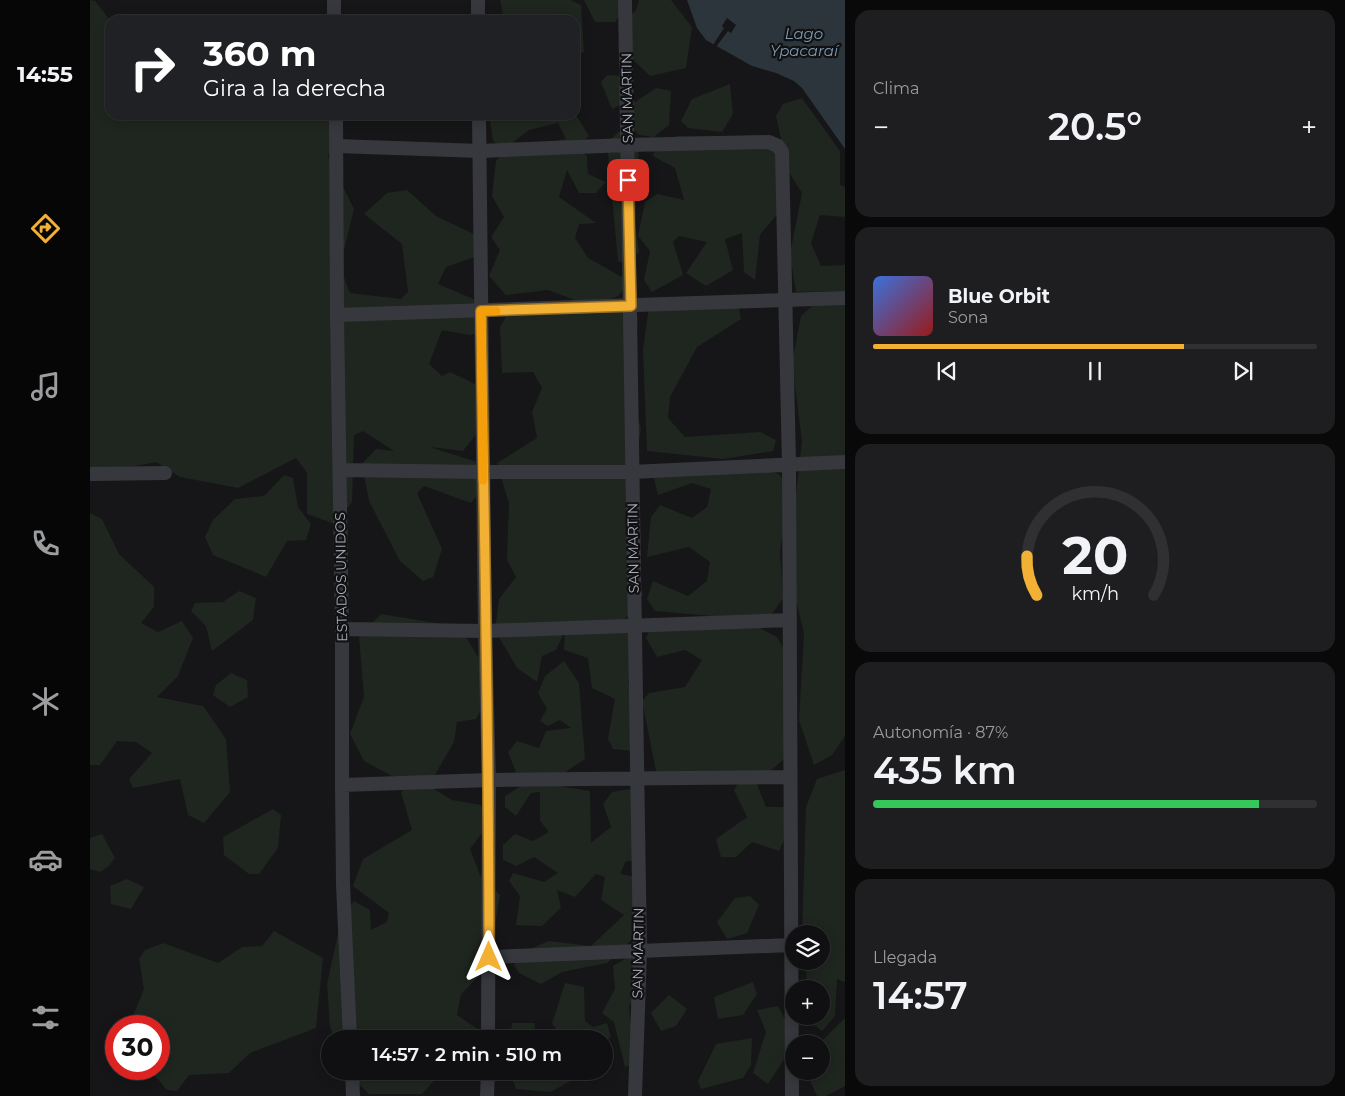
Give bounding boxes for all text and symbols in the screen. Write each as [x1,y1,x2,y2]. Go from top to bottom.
water label: Lago Ypacaraí [770,24,840,60]
text: 360 m [203,32,316,75]
icon: right [120,35,185,100]
street label: SAN MARTIN [617,52,637,144]
text: 14:55 [17,61,73,88]
text: Gira a la derecha [203,75,386,102]
text: Clima [873,79,919,98]
text: 20.5° [1048,103,1142,150]
text: − [873,110,889,144]
text: + [1301,110,1317,144]
pin [607,159,649,201]
icon: arrive [614,166,642,194]
icon: directions [28,211,63,246]
text: Blue Orbit [948,285,1050,308]
text: Sona [948,308,988,327]
icon: previous [933,357,961,385]
icon: pause [1081,357,1109,385]
icon: next [1229,357,1257,385]
icon: music [28,369,63,404]
street label: SAN MARTIN [623,502,643,594]
street label: ESTADOS UNIDOS [331,512,351,642]
text: 20 [1062,524,1128,587]
icon: phone [28,526,63,561]
text: km/h [1071,583,1119,604]
icon: climate [28,684,63,719]
text: Autonomía · 87% [873,723,1008,742]
text: 435 km [873,747,1017,794]
icon: car [28,842,63,877]
street label: SAN MARTIN [628,907,648,999]
map controls [785,925,830,1080]
button: layers [785,925,830,970]
position arrow [462,930,514,982]
text: Llegada [873,948,937,967]
text: 14:57 [873,972,968,1019]
button: + [785,980,830,1025]
icon: filters [28,1000,63,1035]
speed limit sign: 30 [105,1015,170,1080]
button: − [785,1035,830,1080]
text: 14:57 · 2 min · 510 m [372,1043,562,1066]

